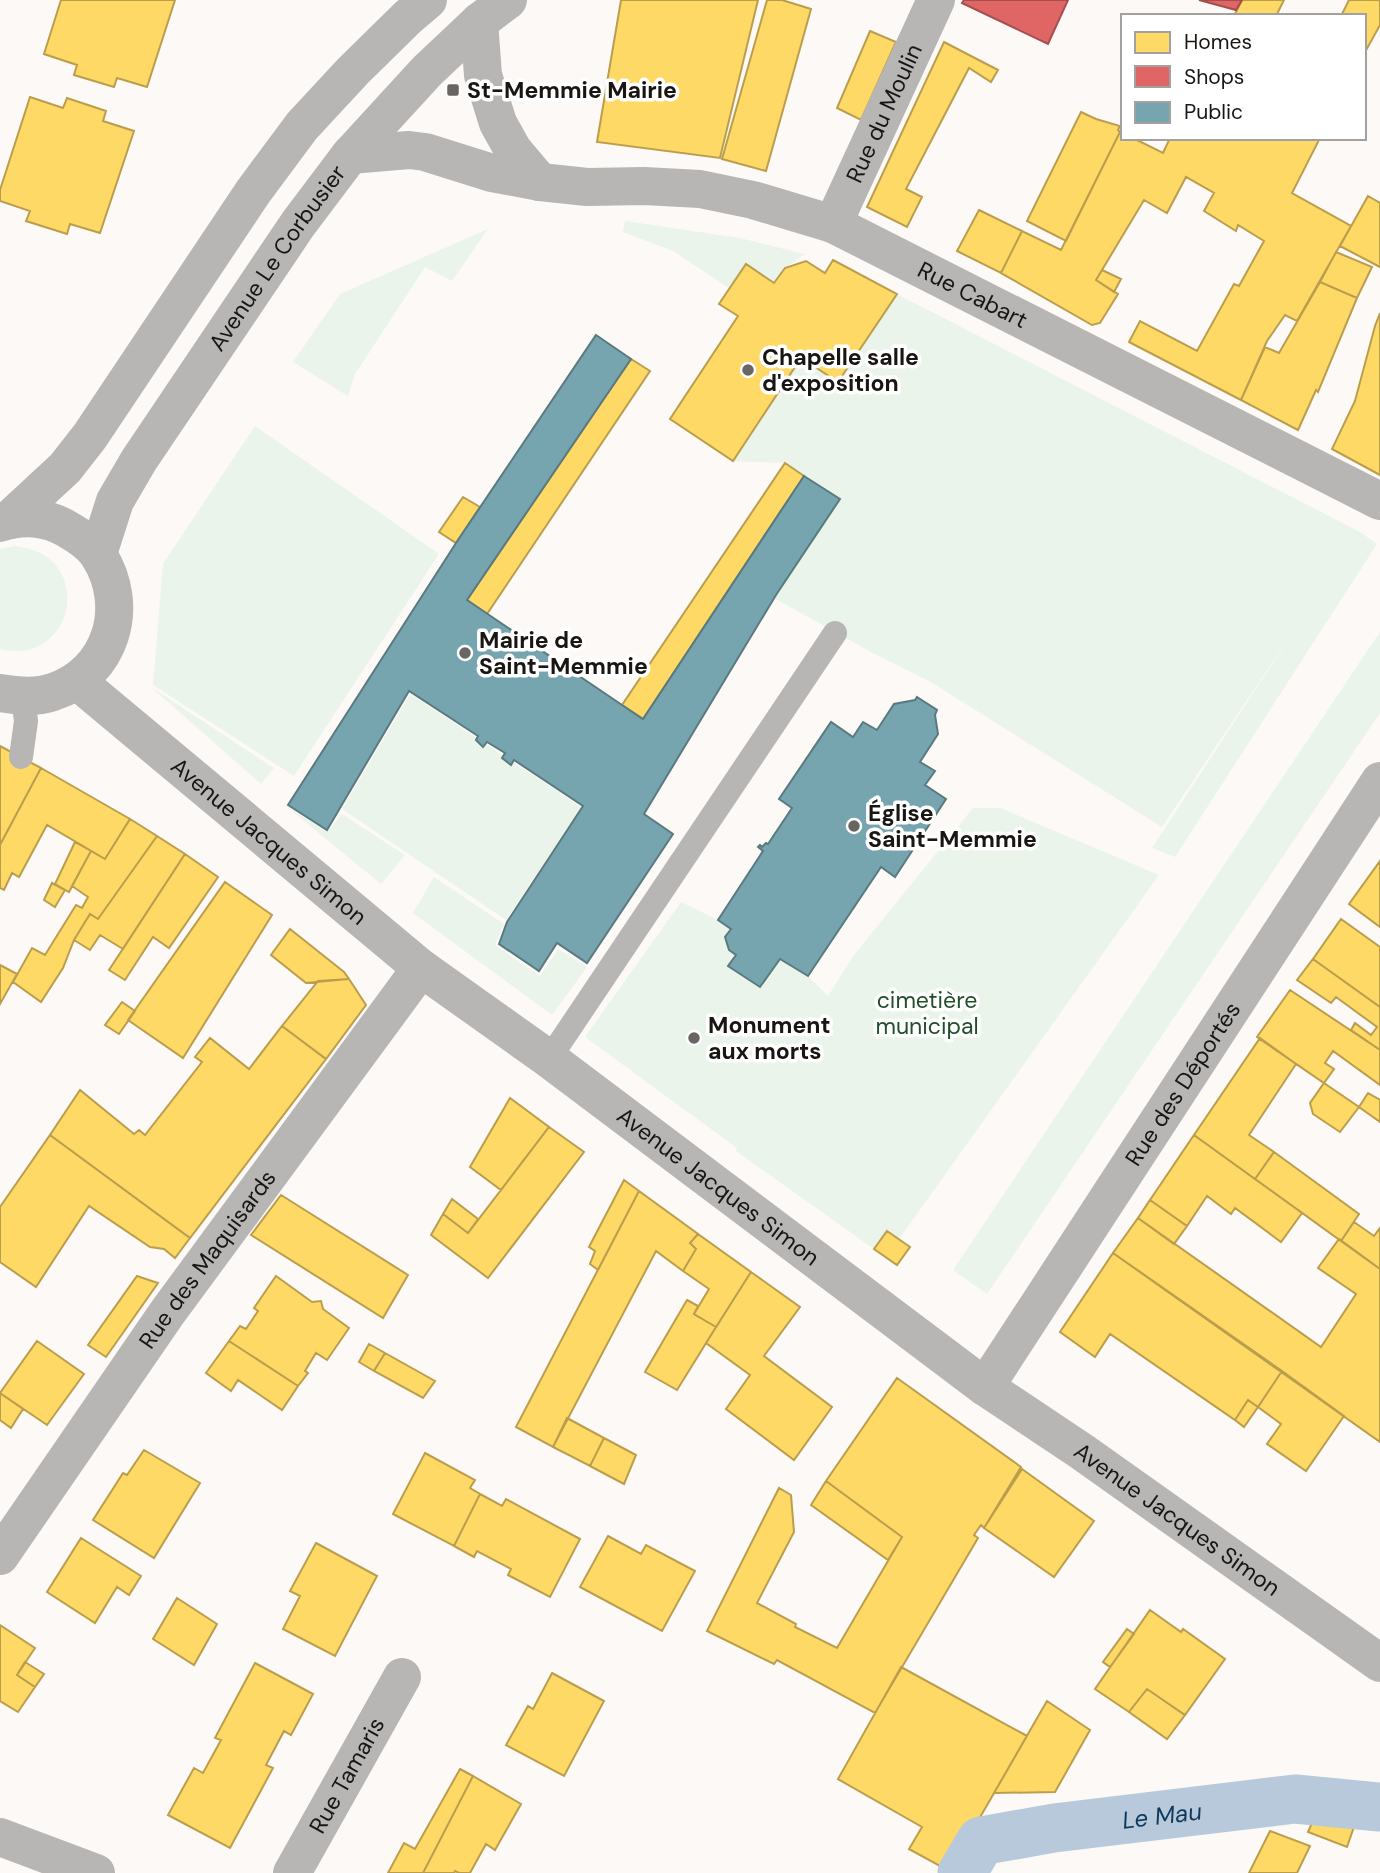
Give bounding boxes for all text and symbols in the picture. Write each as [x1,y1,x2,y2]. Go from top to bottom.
legend [1121,14,1366,140]
text: Homes [1184,28,1252,56]
street label: Rue du Moulin [839,39,929,187]
text: Shops [1184,63,1244,91]
place label: St-Memmie Mairie [467,75,677,105]
marker: St-Memmie Mairie [445,82,461,98]
text: Public [1184,98,1243,126]
street label: Avenue Le Corbusier [202,159,352,357]
street label: Rue Cabart [913,254,1033,335]
place label: Chapelle salle d'exposition [762,342,919,398]
marker: Chapelle salle d'exposition [740,362,756,378]
place label: Mairie de Saint-Memmie [479,625,648,681]
marker: Mairie de Saint-Memmie [457,645,473,661]
street label: Avenue Jacques Simon [165,751,373,932]
place label: Église Saint-Memmie [868,798,1037,854]
marker: Église Saint-Memmie [846,818,862,834]
park label: cimetière municipal [875,985,979,1041]
street label: Rue des Déportés [1118,996,1247,1172]
place label: Monument aux morts [708,1010,830,1066]
marker: Monument aux morts [686,1030,702,1046]
street label: Avenue Jacques Simon [611,1100,826,1272]
street label: Rue des Maquisards [132,1164,282,1354]
street label: Avenue Jacques Simon [1068,1436,1286,1603]
street label: Rue Tamaris [302,1712,391,1839]
water label: Le Mau [1120,1795,1204,1835]

